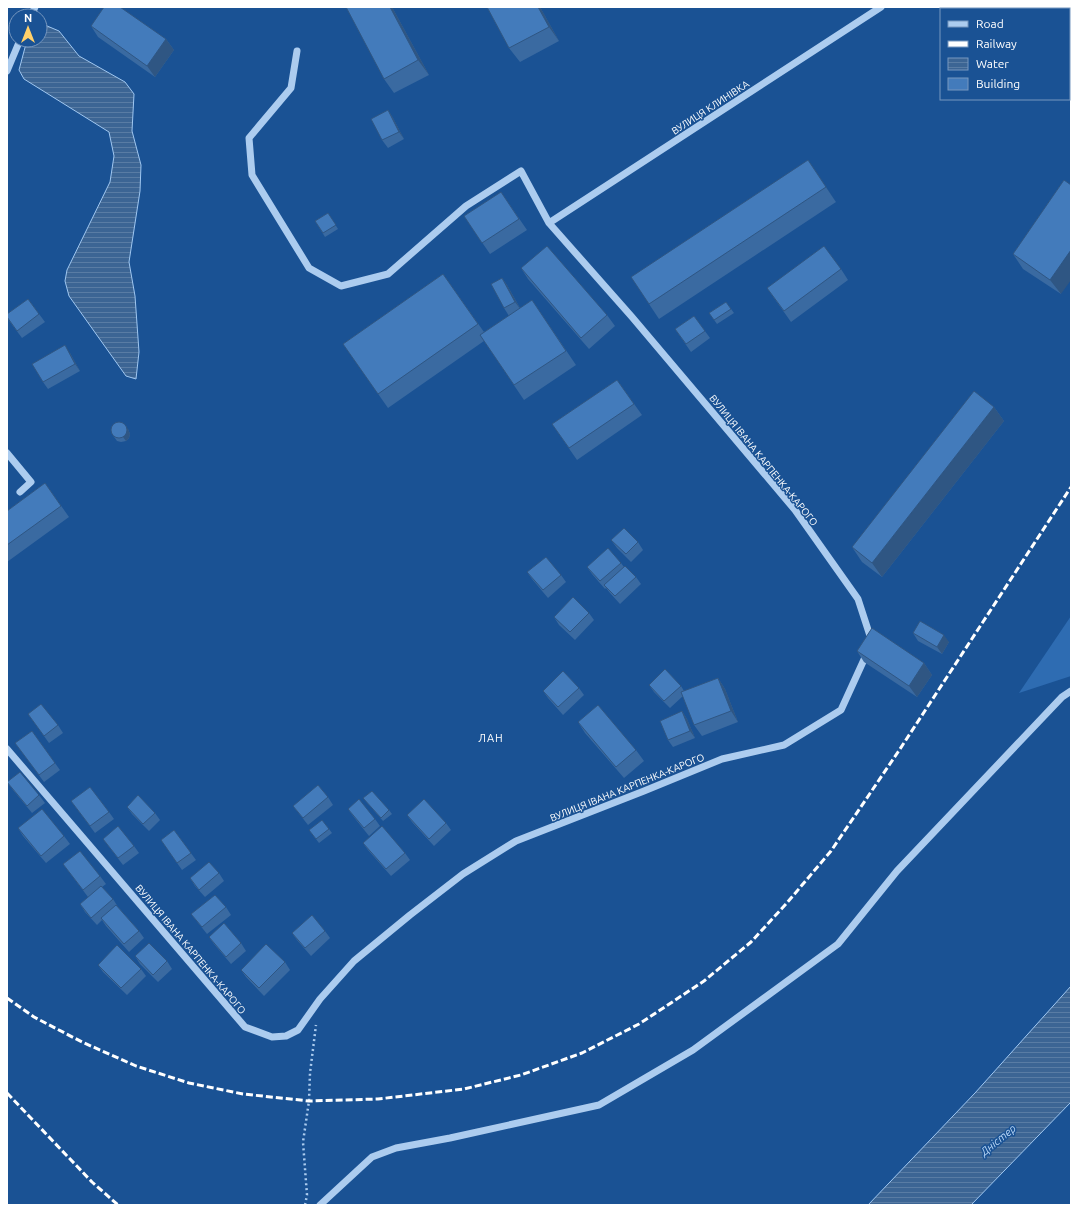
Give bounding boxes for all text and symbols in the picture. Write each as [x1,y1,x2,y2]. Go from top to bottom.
north arrow [8,8,48,48]
legend [940,8,1070,100]
text: N [24,12,32,24]
text: Road [976,17,1004,30]
text: Railway [976,37,1017,50]
text: Water [976,57,1009,70]
text: Building [976,77,1020,90]
street label: ВУЛИЦЯ КЛИНІВКА [669,78,751,137]
street label: ВУЛИЦЯ ІВАНА КАРПЕНКА-КАРОГО [707,393,820,528]
district label: ЛАН [478,732,504,744]
street label: ВУЛИЦЯ ІВАНА КАРПЕНКА-КАРОГО [548,751,706,824]
street label: ВУЛИЦЯ ІВАНА КАРПЕНКА-КАРОГО [133,882,248,1016]
water label: Дністер [977,1122,1018,1159]

